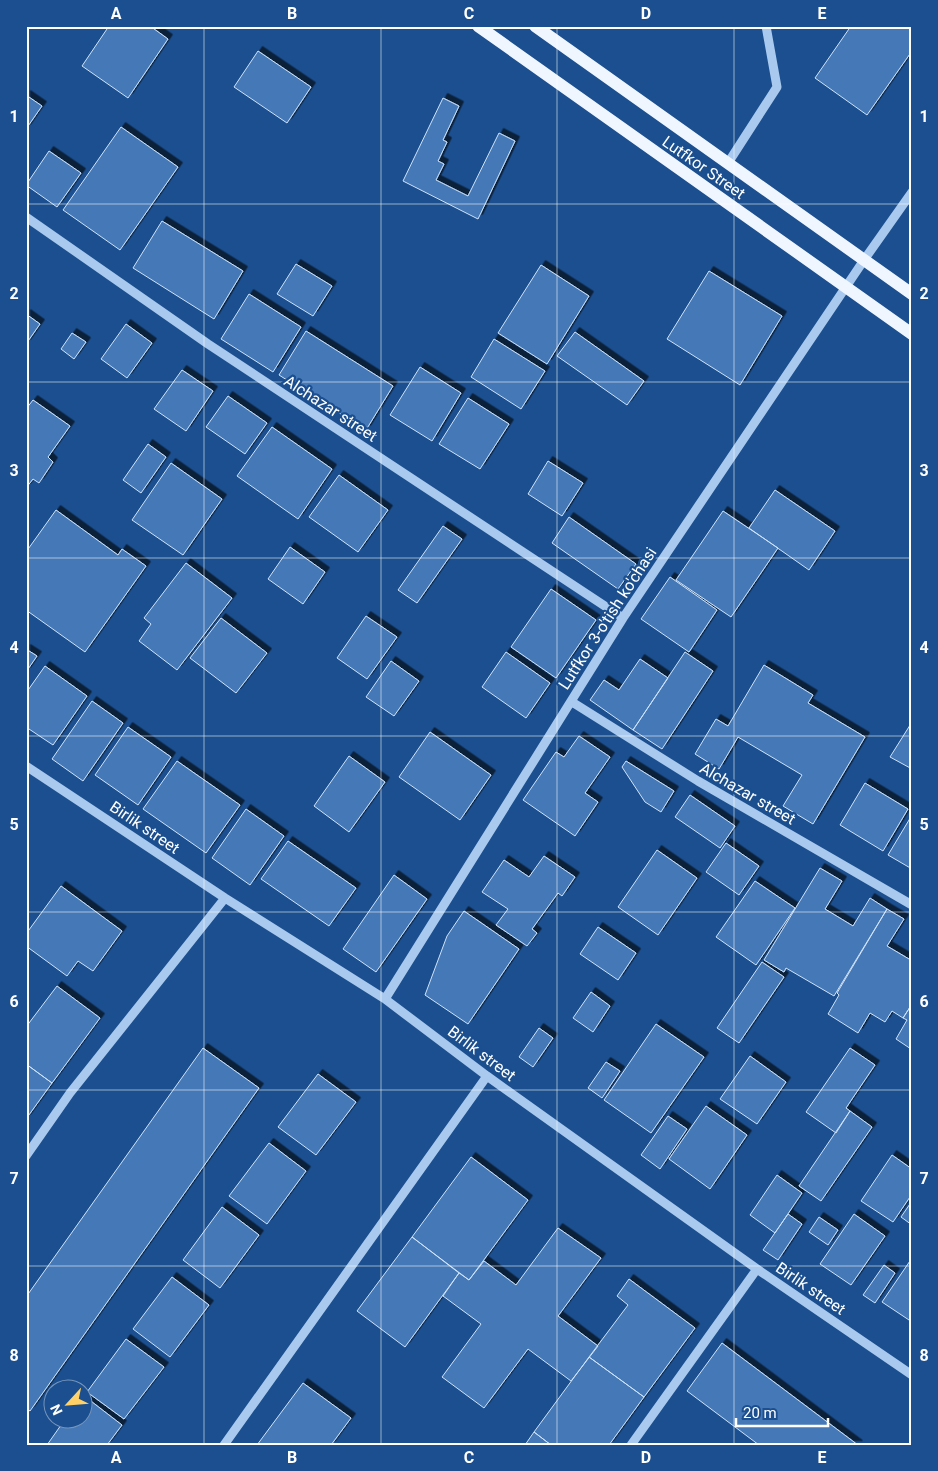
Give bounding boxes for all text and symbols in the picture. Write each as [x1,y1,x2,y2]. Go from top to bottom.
text: A [111,4,122,23]
text: B [287,4,297,23]
text: C [464,4,474,23]
text: D [641,4,651,23]
text: E [818,4,827,23]
text: 1 [9,107,19,126]
text: 1 [919,107,929,126]
street label: Lutfkor Street [659,132,749,203]
text: 2 [9,284,19,303]
text: 2 [919,284,929,303]
street label: Alchazar street [281,371,381,446]
text: 3 [9,461,19,480]
text: 3 [919,461,929,480]
street label: Lutfkor 3-o'tish ko'chasi [554,544,660,693]
text: 4 [9,638,19,657]
text: 4 [919,638,929,657]
street label: Alchazar street [697,758,799,828]
street label: Birlik street [106,797,183,858]
text: 5 [9,815,19,834]
text: 5 [919,815,929,834]
text: 6 [9,992,19,1011]
text: 6 [919,992,929,1011]
street label: Birlik street [444,1022,519,1085]
text: 7 [9,1169,19,1188]
text: 7 [919,1169,929,1188]
street label: Birlik street [772,1258,849,1319]
text: 8 [9,1346,19,1365]
text: 8 [919,1346,929,1365]
north arrow [42,1378,92,1428]
scale bar [736,1396,828,1428]
text: N [47,1402,66,1418]
text: 20 m [743,1404,777,1422]
text: A [111,1448,122,1467]
text: B [287,1448,297,1467]
text: C [464,1448,474,1467]
text: D [641,1448,651,1467]
text: E [818,1448,827,1467]

